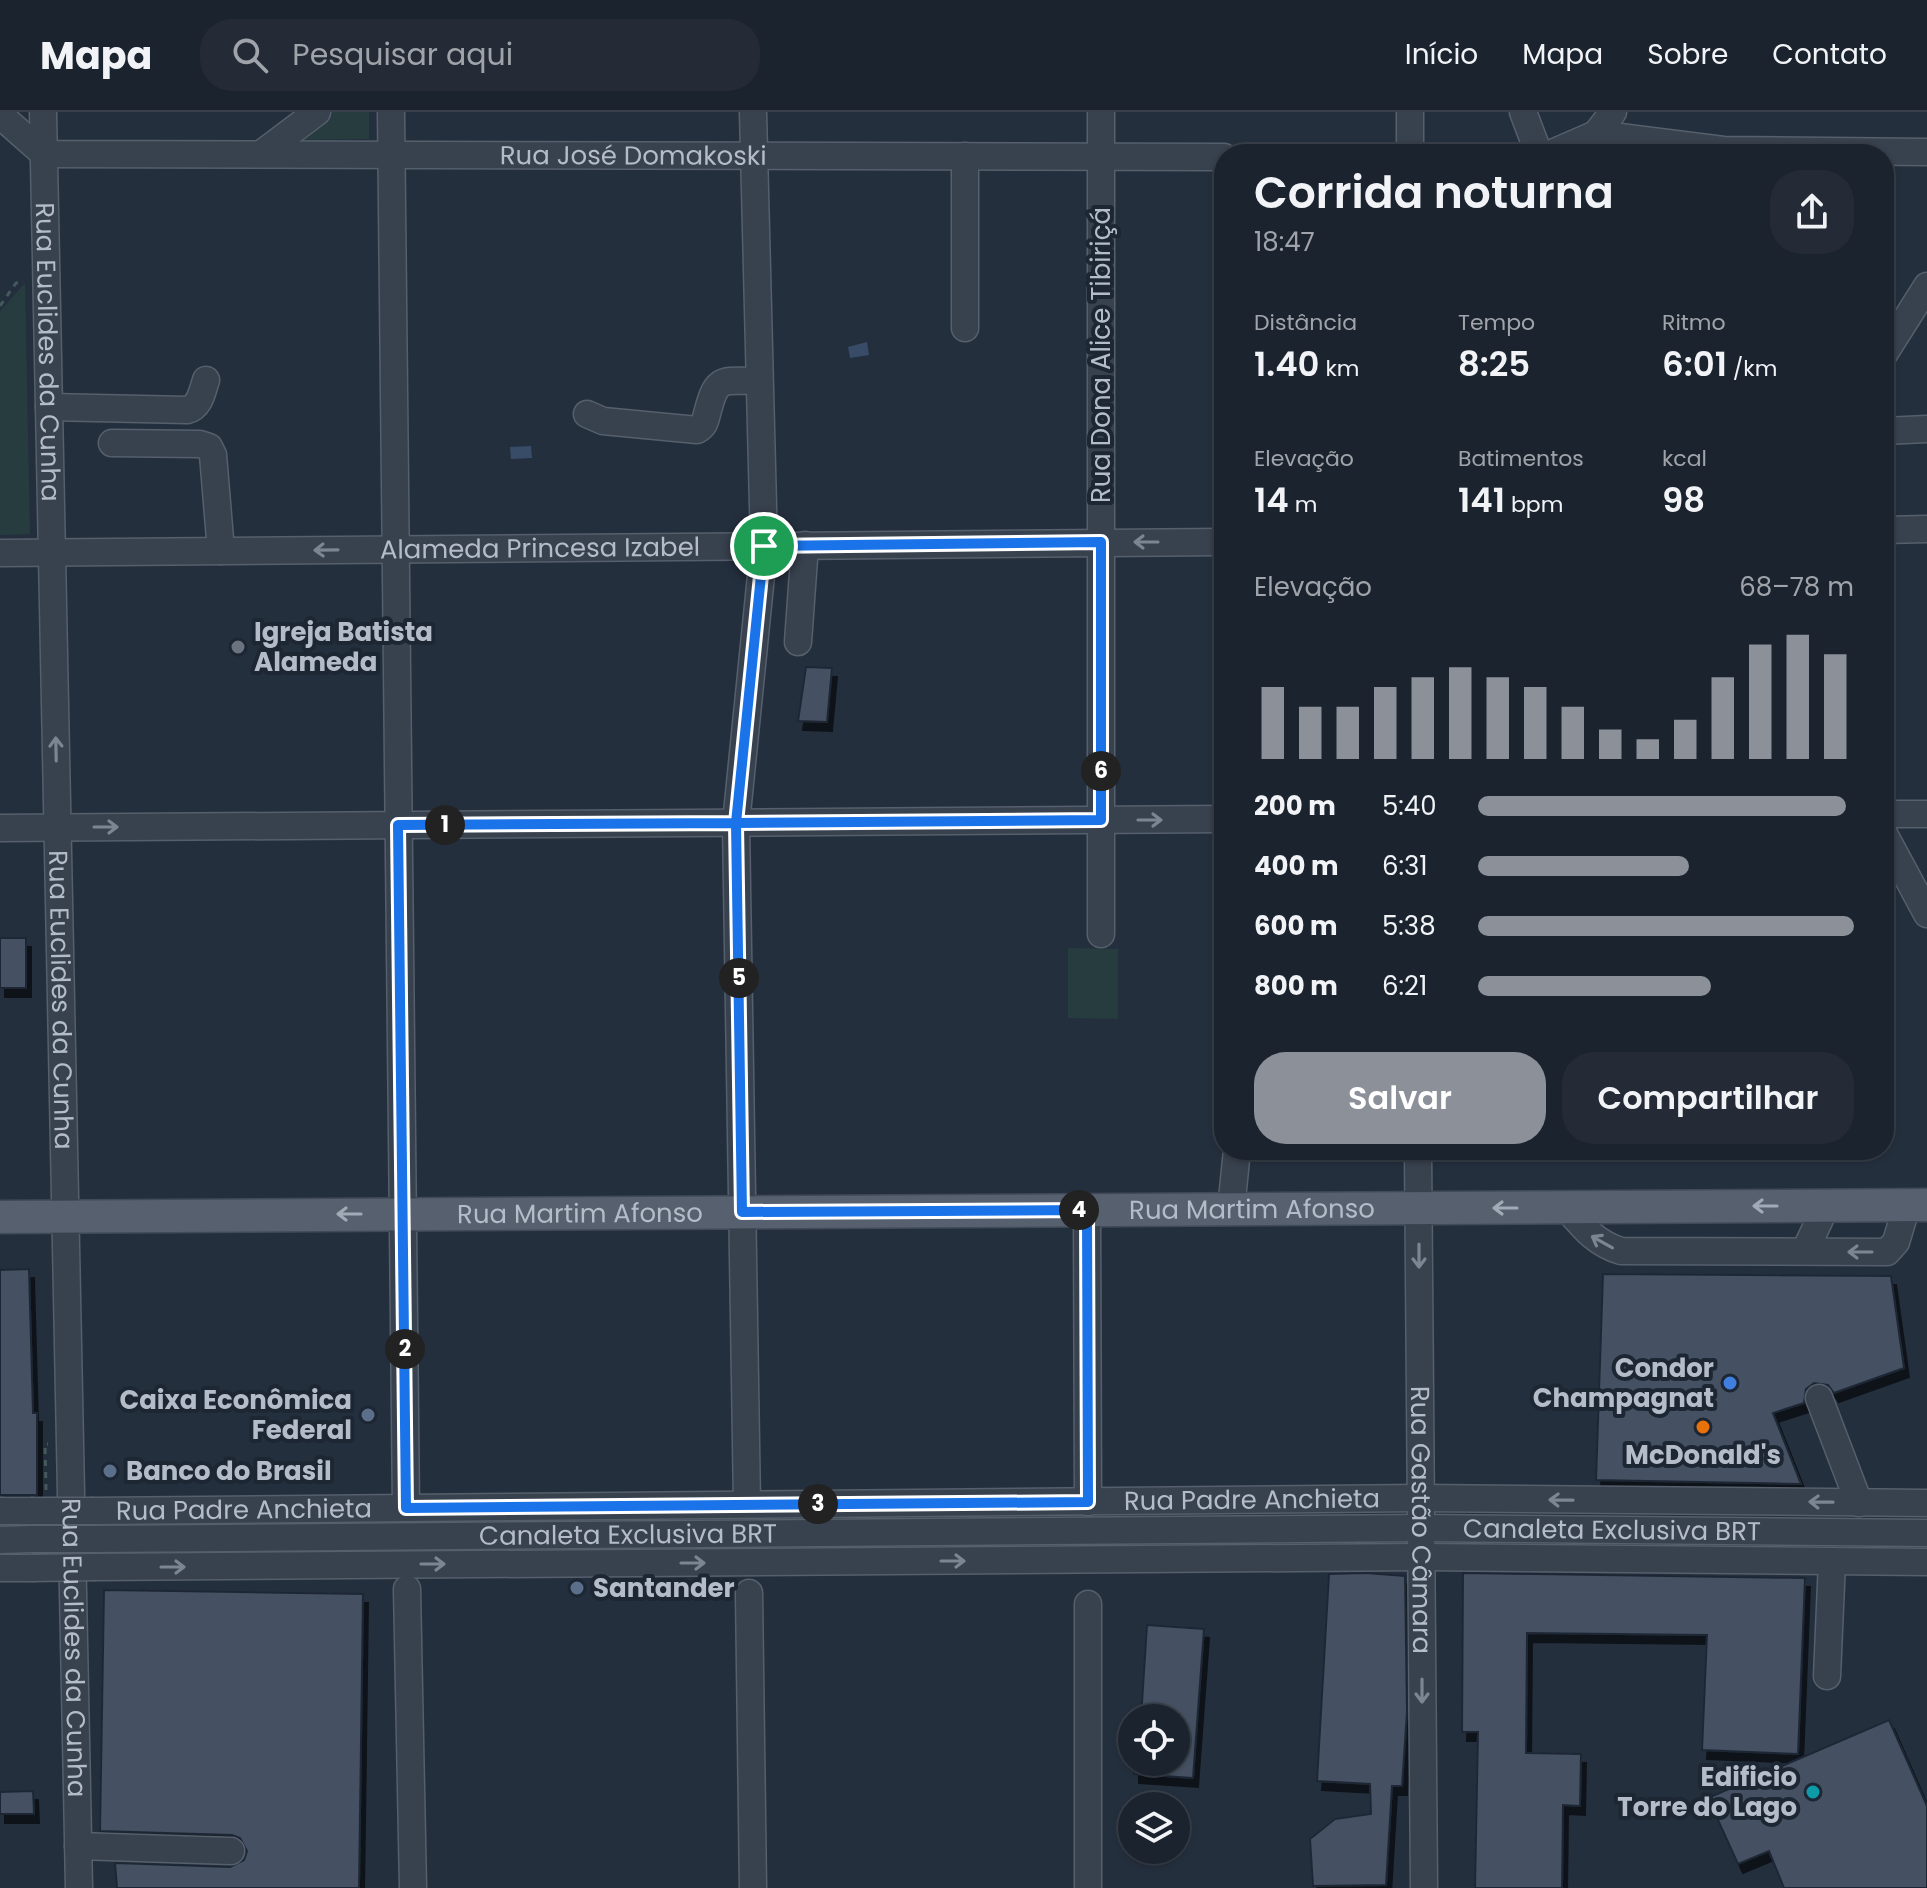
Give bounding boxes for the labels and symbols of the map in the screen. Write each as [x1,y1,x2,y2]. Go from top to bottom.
street label: Rua José Domakoski [500,137,767,174]
street label: Rua Euclides da Cunha [27,202,69,502]
street label: Rua Dona Alice Tibiriçá [1083,207,1119,503]
pin [730,512,798,580]
street label: Alameda Princesa Izabel [380,529,700,568]
one-way arrow [1133,534,1160,550]
one-way arrow [313,542,340,558]
place label: Igreja Batista Alameda [254,614,433,680]
marker: Igreja Batista Alameda [229,638,247,656]
one-way arrow [48,736,64,763]
pin: 6 [1081,751,1121,791]
pin: 1 [425,805,465,845]
one-way arrow [1136,812,1163,828]
one-way arrow [92,819,119,835]
street label: Rua Euclides da Cunha [40,850,82,1150]
pin: 5 [719,958,759,998]
pin: 4 [1059,1190,1099,1230]
street label: Rua Martim Afonso [1129,1190,1375,1228]
street label: Rua Martim Afonso [457,1195,703,1232]
one-way arrow [1752,1198,1779,1214]
one-way arrow [1492,1200,1519,1216]
one-way arrow [336,1206,363,1222]
one-way arrow [1591,1234,1615,1250]
one-way arrow [1411,1242,1427,1269]
one-way arrow [1847,1244,1874,1260]
pin: 2 [385,1329,425,1369]
place label: Condor Champagnat [1533,1350,1714,1416]
marker: Condor Champagnat [1721,1374,1739,1392]
place label: Caixa Econômica Federal [119,1382,352,1448]
street label: Rua Gastão Câmara [1402,1386,1440,1654]
marker: Caixa Econômica Federal [359,1406,377,1424]
marker: McDonald's [1694,1418,1712,1436]
place label: McDonald's [1625,1437,1781,1473]
place label: Banco do Brasil [126,1453,332,1489]
marker: Banco do Brasil [101,1462,119,1480]
street label: Rua Padre Anchieta [1124,1480,1380,1519]
pin: 3 [798,1484,838,1524]
street label: Rua Padre Anchieta [116,1490,372,1529]
one-way arrow [1548,1492,1575,1508]
one-way arrow [1808,1494,1835,1510]
street label: Rua Euclides da Cunha [53,1498,95,1798]
street label: Canaleta Exclusiva BRT [1463,1510,1761,1549]
street label: Canaleta Exclusiva BRT [479,1515,777,1554]
one-way arrow [939,1553,966,1568]
one-way arrow [679,1555,706,1570]
one-way arrow [419,1557,446,1572]
one-way arrow [159,1559,186,1574]
place label: Santander [593,1570,735,1606]
marker: Santander [568,1579,586,1597]
one-way arrow [1414,1677,1430,1704]
place label: Edificio Torre do Lago [1617,1759,1797,1825]
marker: Edificio Torre do Lago [1804,1783,1822,1801]

